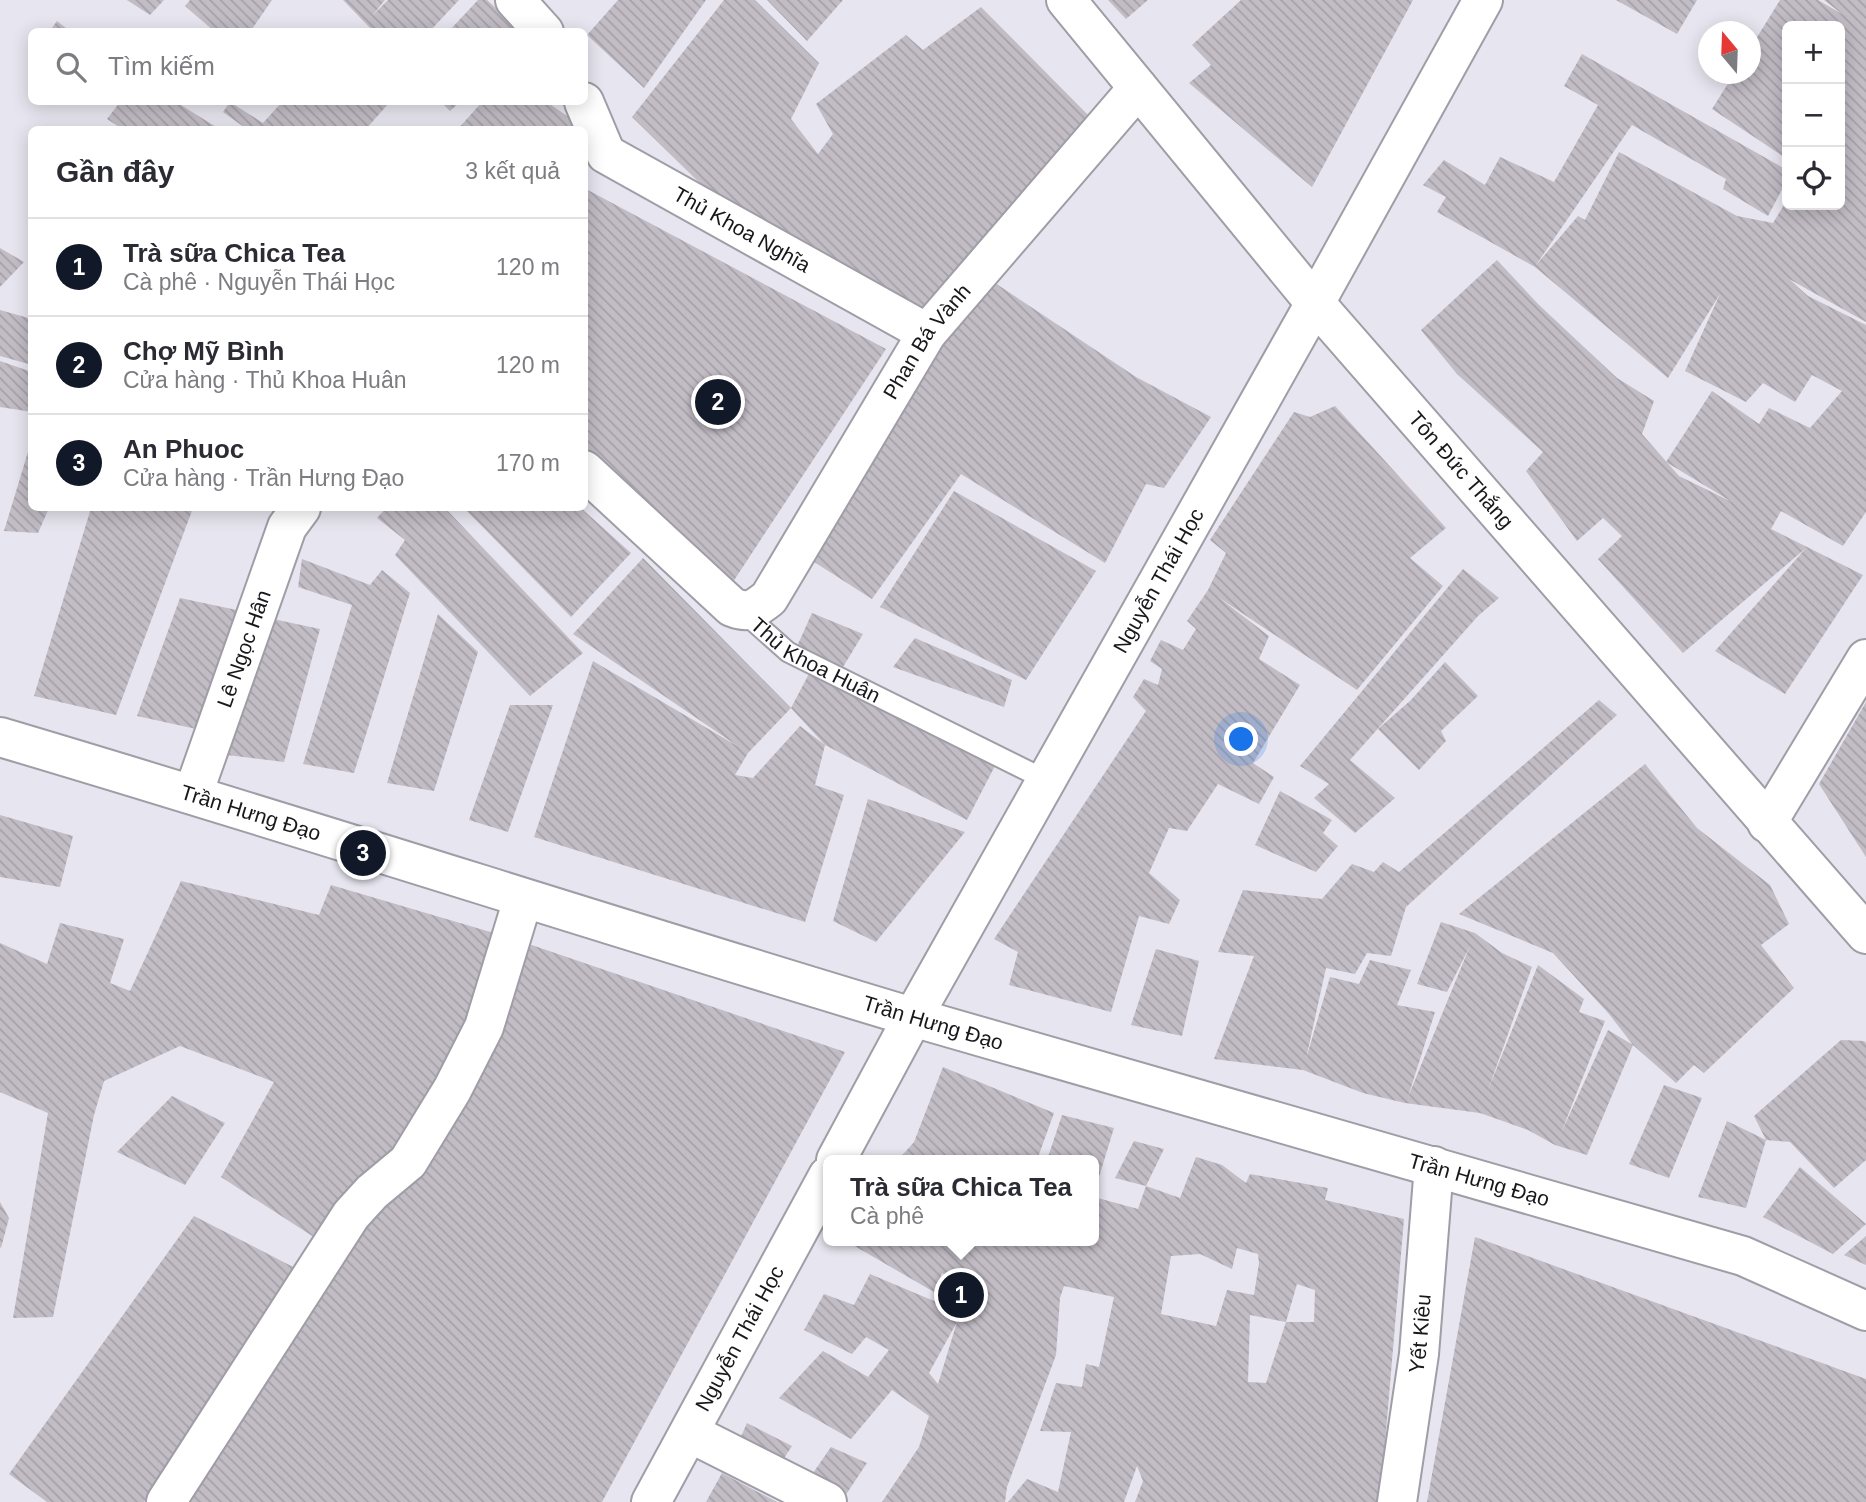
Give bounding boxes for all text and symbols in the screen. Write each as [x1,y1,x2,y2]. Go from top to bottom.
north arrow [1698,21,1761,84]
map controls [1782,21,1845,210]
button: + [1782,21,1845,84]
search box [28,28,588,105]
icon: search [52,48,90,86]
text: Tìm kiếm [108,51,215,81]
button: − [1782,84,1845,147]
button: locate [1782,147,1845,210]
text: Gần đây [56,155,174,188]
text: 3 kết quả [465,158,560,184]
street label: Thủ Khoa Nghĩa [670,182,815,277]
text: Trà sữa Chica Tea [123,238,345,268]
text: 1 [73,254,85,280]
text: 120 m [496,254,560,280]
text: Cà phê · Nguyễn Thái Học [123,269,395,295]
street label: Phan Bá Vành [878,279,975,403]
text: Chợ Mỹ Bình [123,336,284,366]
text: 2 [73,352,85,378]
text: 120 m [496,352,560,378]
text: Cửa hàng · Thủ Khoa Huân [123,367,407,393]
pin: 2 [695,376,741,428]
street label: Tôn Đức Thắng [1404,407,1518,533]
text: An Phuoc [123,434,244,464]
text: 3 [73,450,85,476]
text: 170 m [496,450,560,476]
text: Cửa hàng · Trần Hưng Đạo [123,465,404,491]
street label: Nguyễn Thái Học [1108,504,1208,657]
street label: Lê Ngọc Hân [212,587,275,710]
street label: Thủ Khoa Huân [746,613,884,707]
your location [1224,722,1258,756]
street label: Trần Hưng Đạo [178,780,324,845]
pin: 3 [340,827,386,879]
street label: Trần Hưng Đạo [860,991,1006,1054]
street label: Trần Hưng Đạo [1406,1149,1552,1211]
popup [823,1155,1099,1246]
text: Trà sữa Chica Tea [850,1172,1072,1202]
text: Cà phê [850,1203,924,1229]
street label: Nguyễn Thái Học [691,1262,788,1415]
pin: 1 [938,1269,984,1321]
street label: Yết Kiêu [1404,1293,1435,1375]

